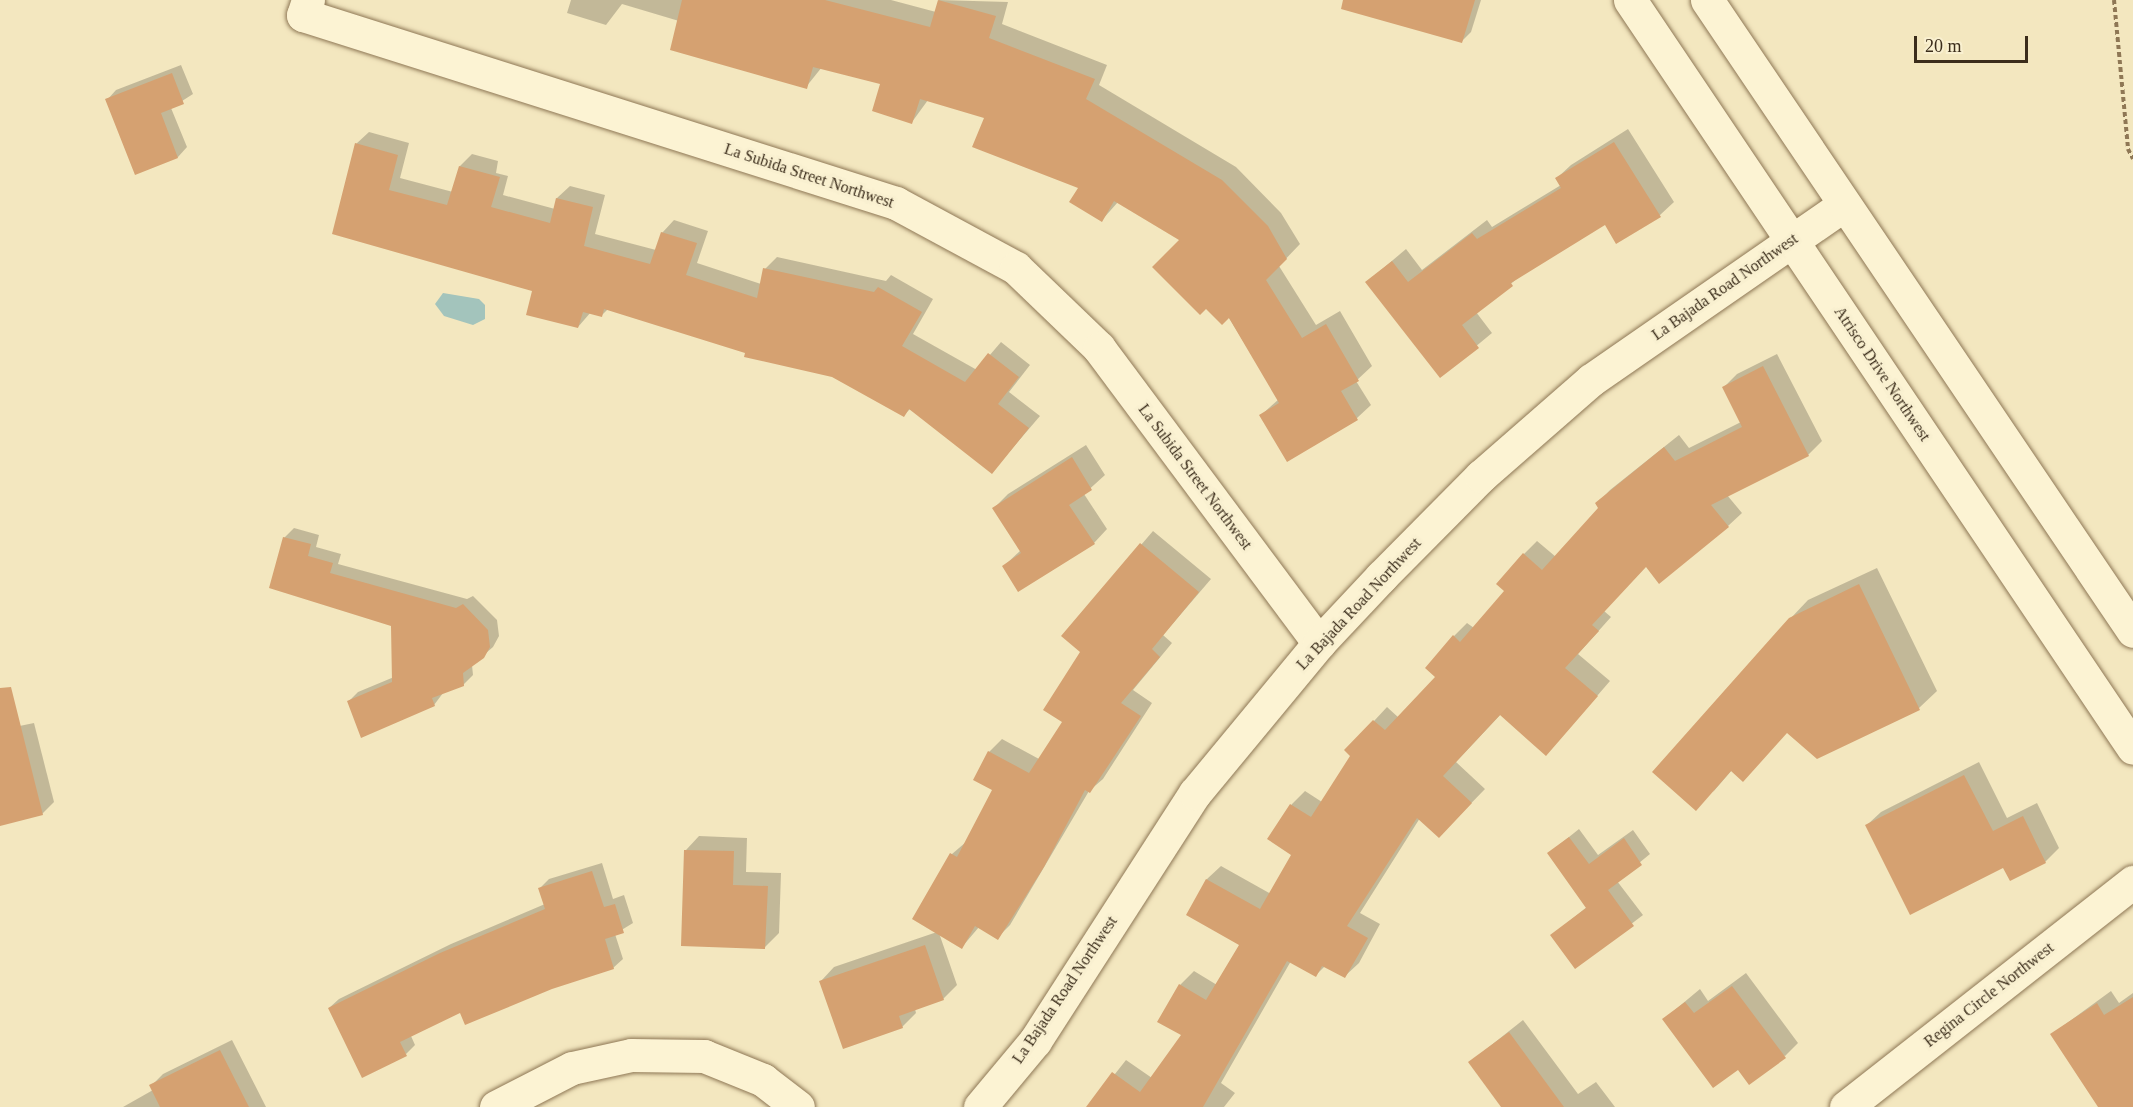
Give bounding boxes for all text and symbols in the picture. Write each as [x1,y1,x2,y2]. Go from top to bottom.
scale bar [1917,24,2031,62]
text: 20 m [1925,36,1962,56]
street label: La Subida Street Northwest [722,139,896,213]
street label: La Bajada Road Northwest [1648,229,1802,345]
street label: Atrisco Drive Northwest [1830,303,1934,445]
street label: La Subida Street Northwest [1134,400,1256,554]
street label: La Bajada Road Northwest [1293,534,1425,674]
street label: La Bajada Road Northwest [1008,913,1122,1067]
street label: Regina Circle Northwest [1920,938,2058,1052]

